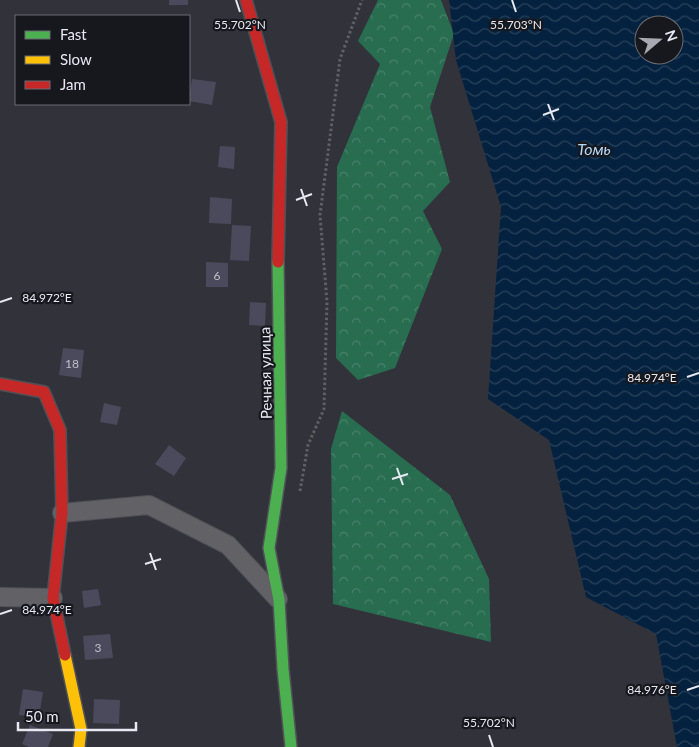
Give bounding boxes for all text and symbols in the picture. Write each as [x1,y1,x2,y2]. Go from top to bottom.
legend [15,15,190,105]
north arrow [634,15,684,65]
text: 55.702°N [214,17,266,32]
text: 55.703°N [490,17,542,32]
text: Fast [60,25,87,43]
text: N [662,28,682,43]
text: Slow [60,50,92,68]
text: Jam [60,75,86,93]
water label: Томь [577,139,611,158]
house number: 6 [214,268,221,283]
text: 84.972°E [22,290,72,305]
street label: Речная улица [255,327,275,419]
house number: 18 [65,356,79,371]
text: 84.974°E [627,370,677,385]
text: 84.974°E [22,602,72,617]
house number: 3 [95,640,102,655]
text: 84.976°E [627,682,677,697]
scale bar [18,700,135,732]
text: 50 m [25,707,59,725]
text: 55.702°N [463,715,515,730]

